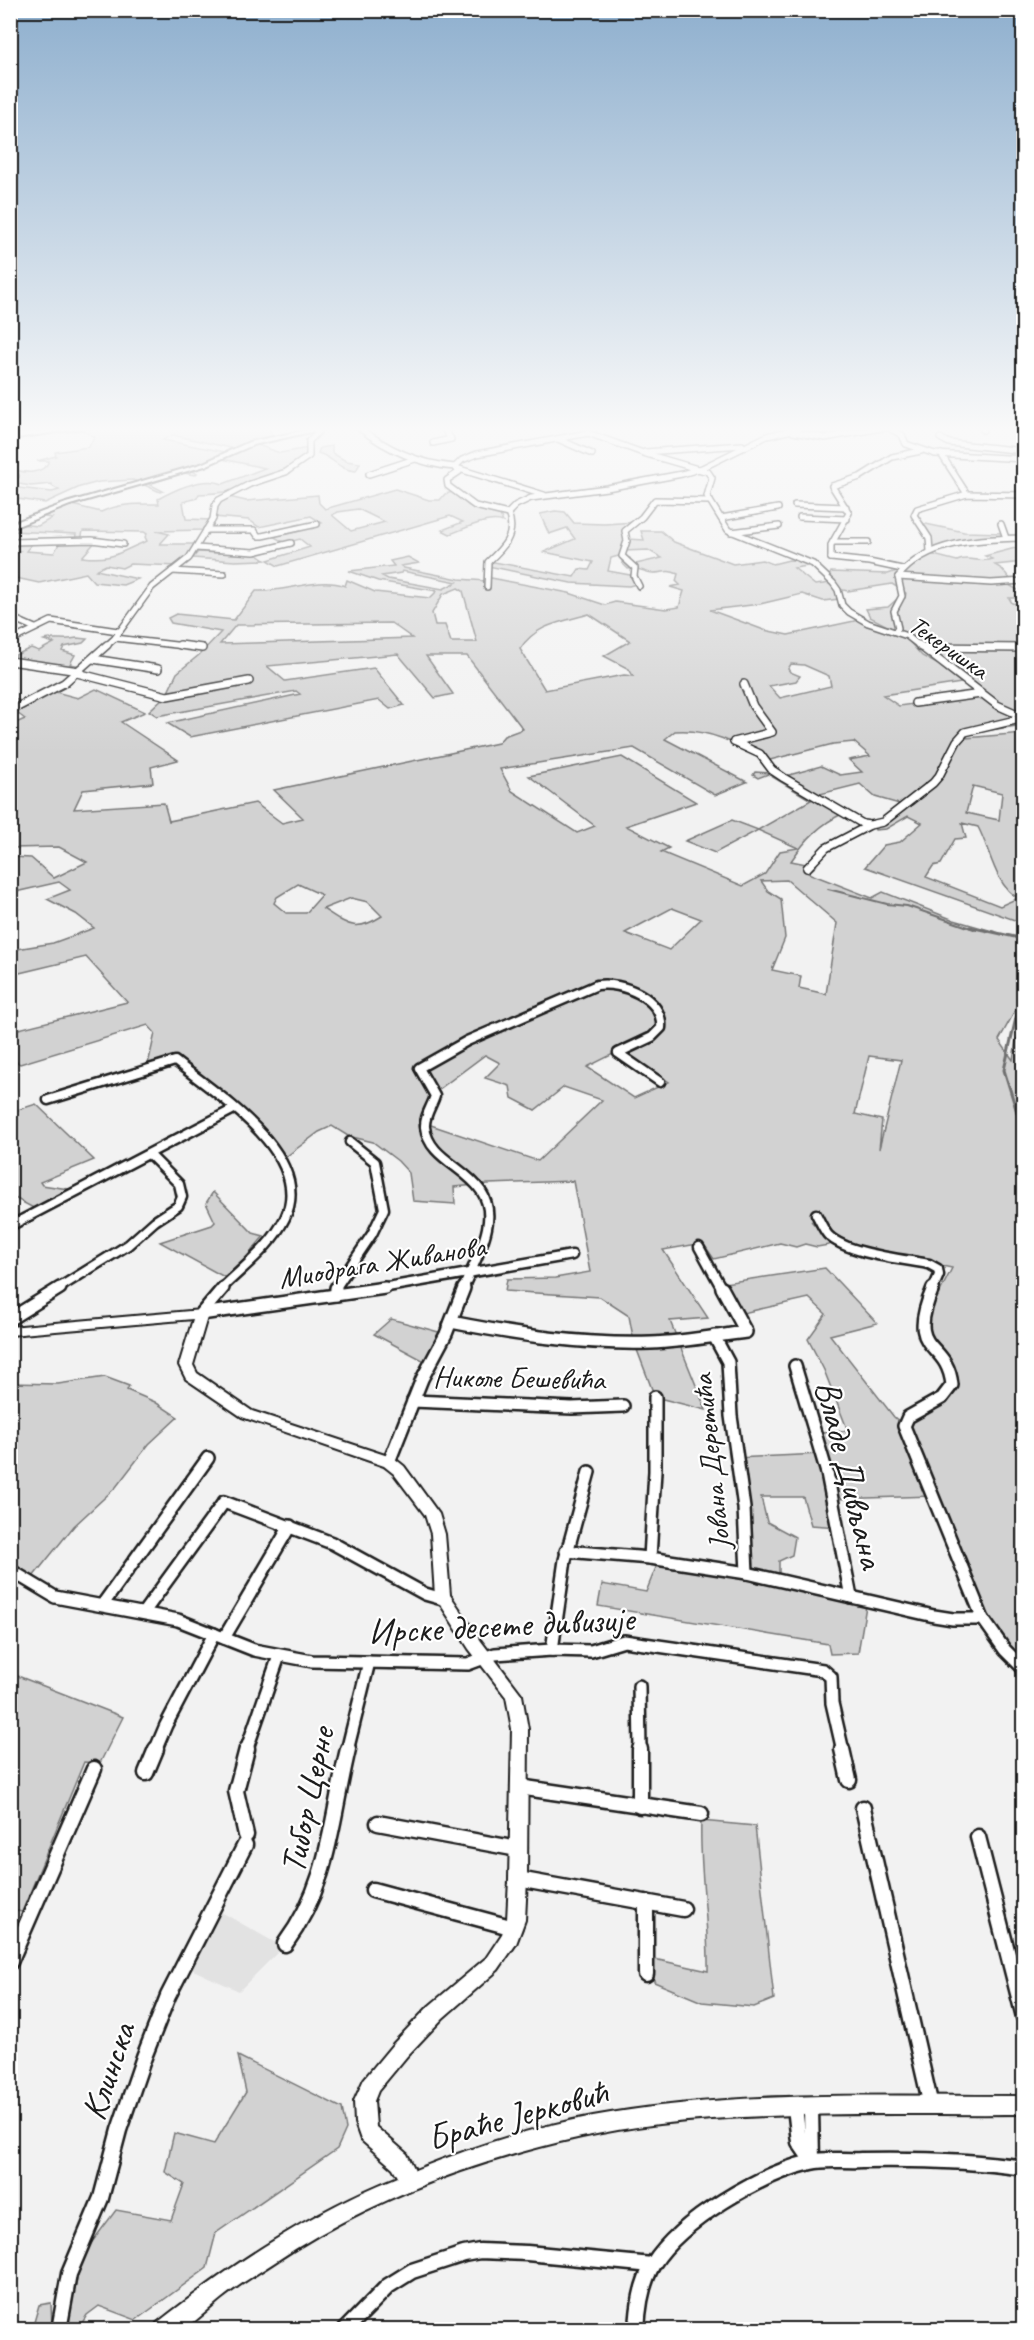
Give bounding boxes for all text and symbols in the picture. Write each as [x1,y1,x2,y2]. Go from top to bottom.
street label: Текеришка [903,608,996,688]
street label: Миодрага Живанова [276,1227,490,1297]
street label: Николе Бешевића [433,1358,607,1399]
street label: Јована Деретића [683,1370,739,1554]
street label: Владе Дивљана [805,1376,896,1575]
street label: Ирске десете дивизије [367,1595,637,1655]
street label: Тибор Церне [269,1721,345,1877]
street label: Клинска [70,2014,147,2126]
street label: Браће Јерковић [422,2068,614,2161]

